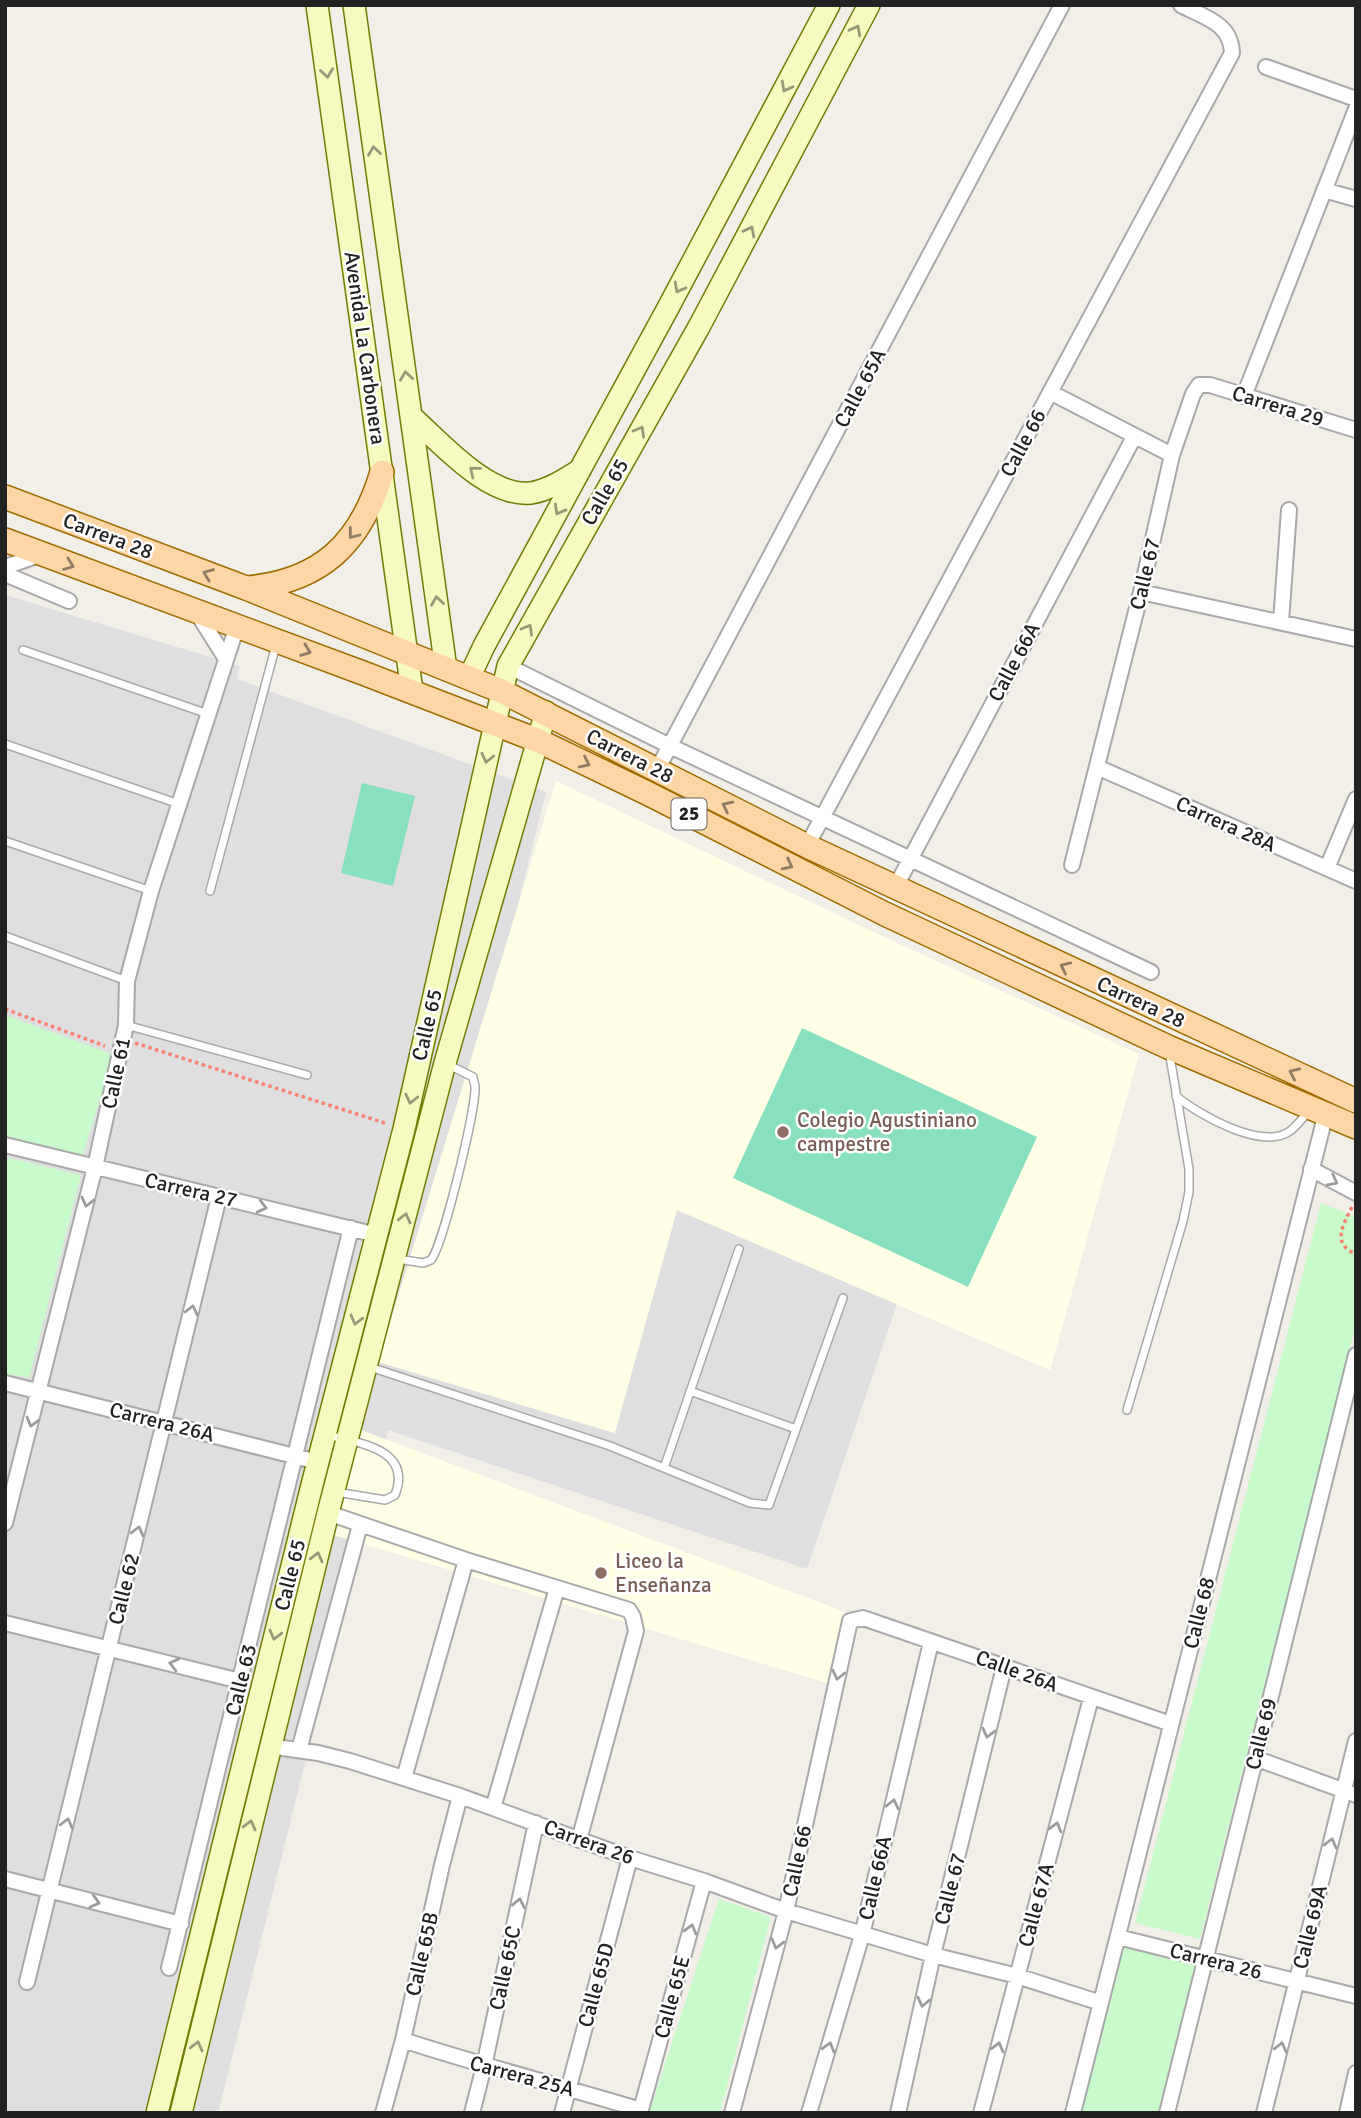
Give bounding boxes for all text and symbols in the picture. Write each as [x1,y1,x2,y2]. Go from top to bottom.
one-way arrow [848,25,861,38]
one-way arrow [319,67,334,79]
one-way arrow [780,80,794,92]
one-way arrow [367,145,382,157]
one-way arrow [741,226,755,238]
street label: Avenida La Carbonera [339,250,391,446]
one-way arrow [674,281,687,293]
street label: Calle 65A [828,344,892,432]
one-way arrow [399,370,414,382]
street label: Carrera 29 [1229,380,1327,432]
street label: Calle 66 [994,405,1052,481]
one-way arrow [632,425,645,438]
street label: Calle 65 [576,454,634,530]
one-way arrow [470,467,483,479]
one-way arrow [554,502,567,515]
street label: Carrera 28 [59,507,157,565]
one-way arrow [349,526,362,538]
street label: Calle 67 [1124,536,1166,612]
one-way arrow [62,556,74,570]
one-way arrow [202,568,214,582]
one-way arrow [430,596,445,607]
street label: Calle 66A [982,618,1046,706]
one-way arrow [520,623,533,636]
one-way arrow [299,643,311,657]
street label: Carrera 28 [582,723,678,789]
one-way arrow [481,752,495,764]
one-way arrow [578,755,590,769]
street label: Carrera 28A [1172,790,1280,858]
road number: 25 [672,799,706,830]
one-way arrow [722,800,734,814]
one-way arrow [781,856,793,870]
one-way arrow [1060,961,1072,975]
street label: Carrera 28 [1093,970,1189,1034]
street label: Calle 65 [406,987,448,1063]
street label: Calle 61 [96,1035,136,1111]
one-way arrow [1288,1067,1301,1081]
one-way arrow [405,1093,419,1105]
place label: Colegio Agustiniano campestre [797,1107,977,1157]
marker: Colegio Agustiniano campestre [775,1124,791,1140]
street label: Carrera 27 [142,1167,240,1213]
one-way arrow [1326,1172,1338,1186]
one-way arrow [81,1195,95,1207]
one-way arrow [256,1199,268,1213]
one-way arrow [397,1212,411,1224]
one-way arrow [184,1304,198,1316]
one-way arrow [349,1314,364,1326]
street label: Carrera 26A [107,1396,217,1448]
one-way arrow [26,1416,40,1428]
one-way arrow [130,1525,144,1537]
street label: Calle 65 [269,1536,311,1614]
place label: Liceo la Enseñanza [615,1548,712,1598]
street label: Calle 62 [103,1550,145,1628]
one-way arrow [309,1551,323,1563]
marker: Liceo la Enseñanza [593,1565,609,1581]
street label: Calle 68 [1178,1574,1220,1652]
one-way arrow [269,1629,283,1641]
street label: Calle 63 [220,1641,262,1719]
street label: Calle 26A [972,1644,1062,1698]
one-way arrow [168,1658,180,1672]
one-way arrow [832,1668,846,1680]
street label: Calle 69 [1240,1695,1282,1773]
one-way arrow [982,1727,996,1739]
one-way arrow [885,1798,899,1810]
street label: Carrera 26 [540,1814,638,1870]
one-way arrow [59,1818,73,1830]
one-way arrow [242,1819,256,1831]
one-way arrow [1048,1821,1063,1833]
street label: Calle 66 [777,1823,817,1899]
street label: Calle 66A [853,1833,897,1923]
one-way arrow [1323,1837,1337,1849]
street label: Calle 67 [929,1850,971,1928]
street label: Calle 67A [1012,1860,1060,1950]
street label: Calle 69A [1287,1882,1333,1972]
one-way arrow [89,1893,101,1908]
one-way arrow [511,1897,526,1909]
street label: Calle 65B [400,1909,444,1999]
street label: Calle 65C [483,1923,527,2013]
one-way arrow [683,1923,697,1935]
street label: Carrera 26 [1167,1937,1265,1985]
one-way arrow [771,1938,785,1950]
street label: Calle 65D [572,1940,620,2030]
street label: Calle 65E [648,1953,696,2041]
one-way arrow [917,1996,931,2008]
one-way arrow [189,2040,203,2052]
one-way arrow [990,2041,1004,2053]
one-way arrow [1272,2041,1287,2053]
one-way arrow [820,2042,835,2054]
street label: Carrera 25A [467,2050,577,2102]

